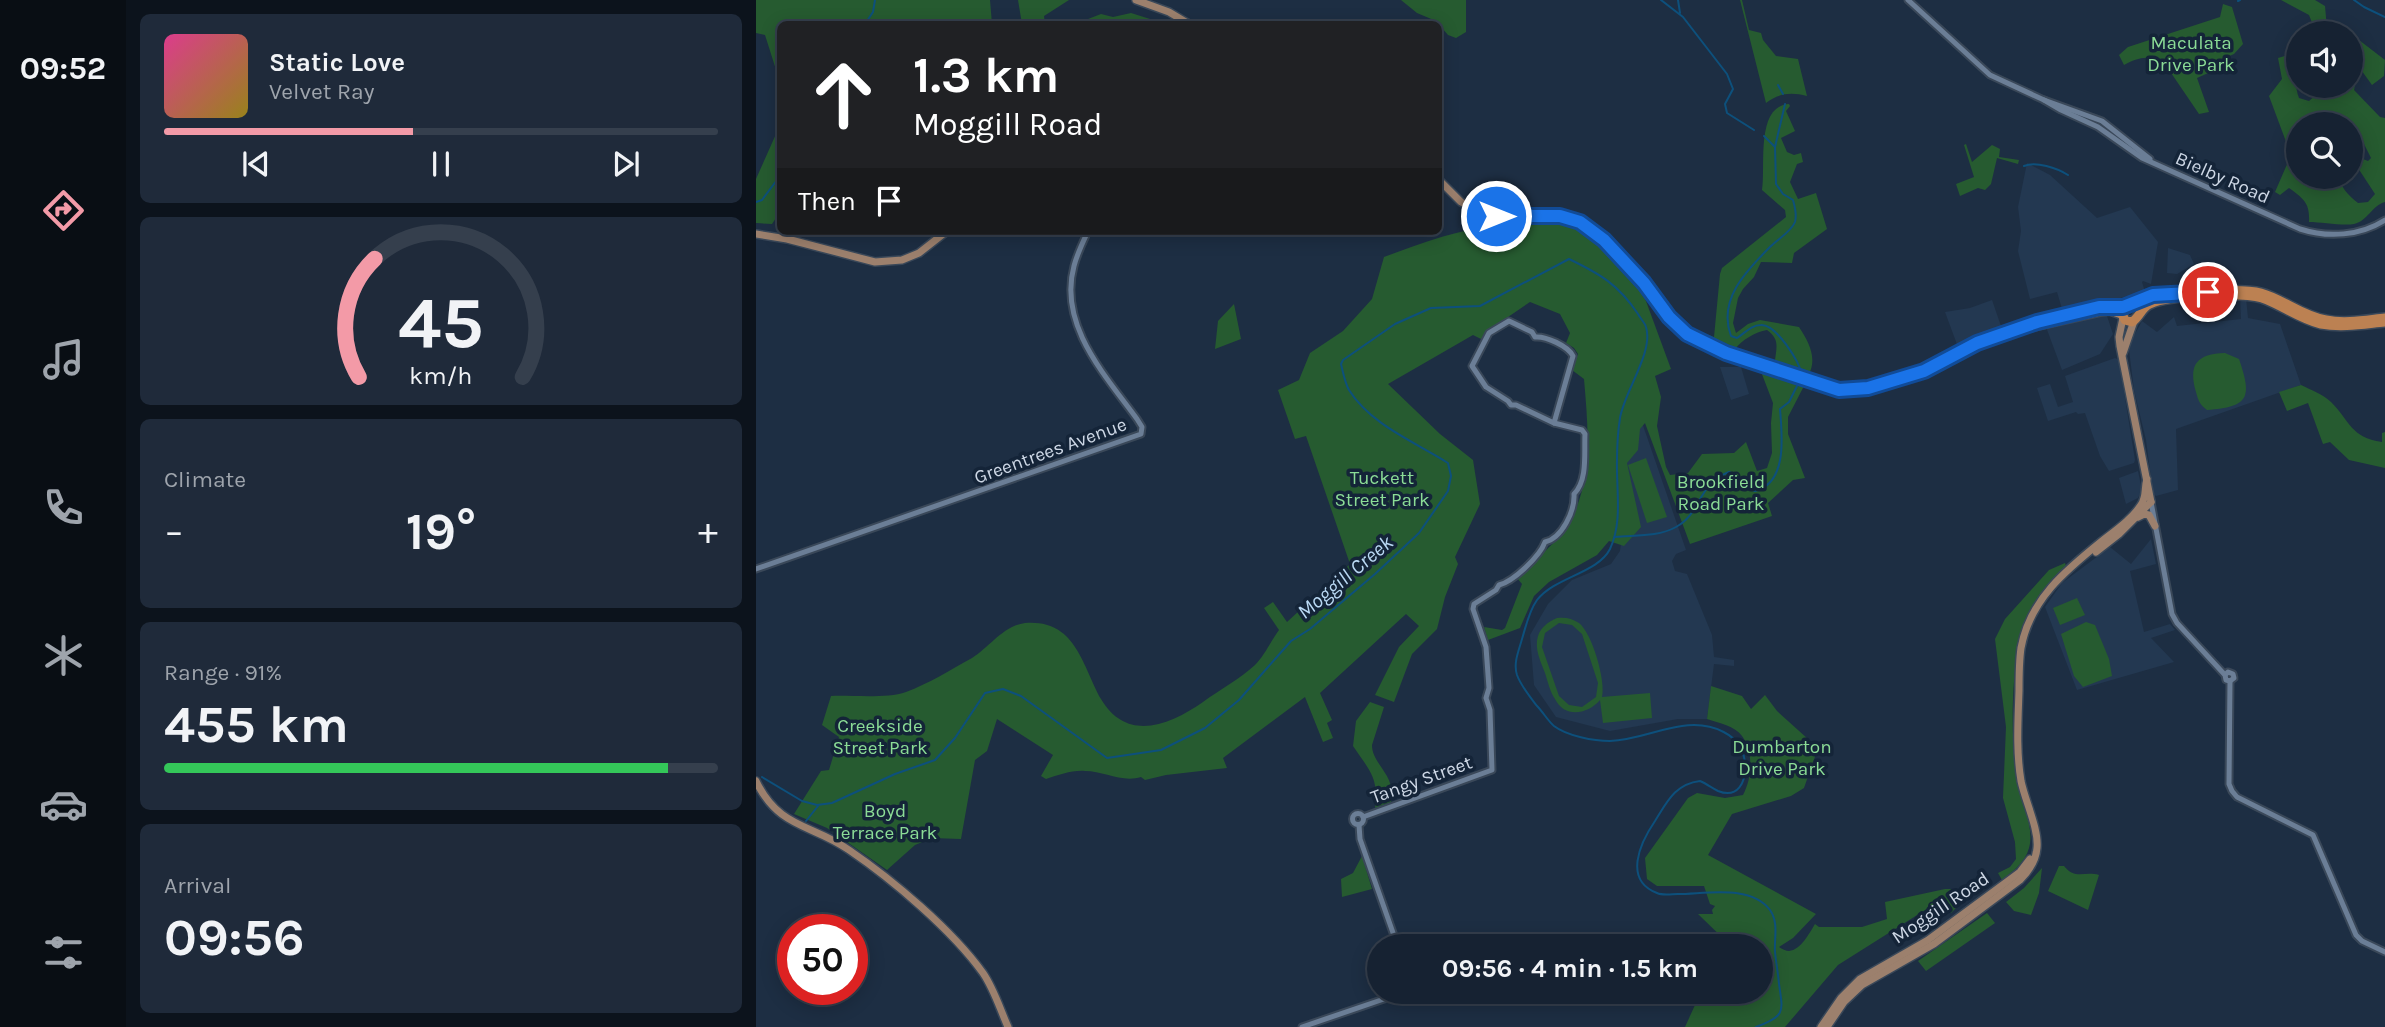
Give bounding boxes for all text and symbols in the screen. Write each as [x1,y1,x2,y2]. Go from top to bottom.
map controls [2286,21,2363,189]
button: sound [2286,21,2363,98]
park label: Maculata Drive Park [2147,32,2235,76]
text: Static Love [269,47,405,78]
text: 1.3 km [913,47,1059,104]
icon: ahead [798,49,889,140]
text: 09:52 [20,50,106,87]
text: Velvet Ray [269,78,374,105]
text: Moggill Road [913,106,1102,143]
button: search [2286,112,2363,189]
icon: previous [237,145,275,183]
icon: pause [422,145,460,183]
icon: next [607,145,645,183]
street label: Bielby Road [2172,147,2273,208]
position arrow [1459,179,1533,253]
icon: arrive [870,182,908,220]
icon: directions [39,186,88,235]
text: Then [798,186,856,217]
pin [2178,262,2238,322]
icon: arrive [2189,273,2227,311]
text: 45 [398,280,484,365]
icon: music [39,335,88,384]
text: km/h [409,361,473,390]
street label: Greentrees Avenue [971,413,1130,489]
text: Climate [164,466,246,493]
park label: Tuckett Street Park [1334,467,1430,511]
park label: Brookfield Road Park [1677,471,1765,515]
icon: phone [39,483,88,532]
text: 19° [406,501,476,562]
text: − [164,509,184,554]
text: + [698,509,718,554]
water label: Moggill Creek [1292,530,1398,624]
icon: climate [39,631,88,680]
text: Range · 91% [164,659,282,686]
text: 455 km [164,694,349,755]
park label: Creekside Street Park [832,715,928,759]
park label: Dumbarton Drive Park [1732,736,1832,780]
street label: Tangy Street [1368,751,1475,808]
icon: car [39,780,88,829]
park label: Boyd Terrace Park [833,800,938,844]
street label: Moggill Road [1888,867,1993,948]
text: Arrival [164,872,231,899]
text: 09:56 [164,907,304,968]
speed limit sign: 50 [777,914,868,1005]
icon: filters [39,928,88,977]
text: 09:56 · 4 min · 1.5 km [1442,953,1698,984]

